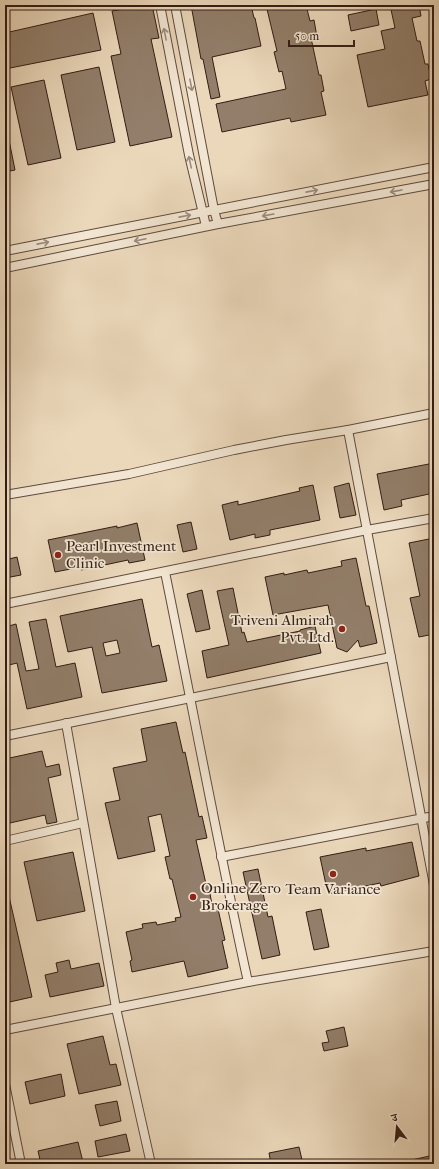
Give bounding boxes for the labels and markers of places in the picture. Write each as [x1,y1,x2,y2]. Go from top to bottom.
place label: Pearl Investment Clinic [66,537,177,572]
marker: Pearl Investment Clinic [53,550,63,560]
place label: Triveni Almirah Pvt. Ltd. [231,611,335,646]
marker: Triveni Almirah Pvt. Ltd. [337,624,347,634]
marker: Team Variance [328,869,338,879]
place label: Online Zero Brokerage [201,879,281,914]
place label: Team Variance [285,880,381,898]
marker: Online Zero Brokerage [188,892,198,902]

